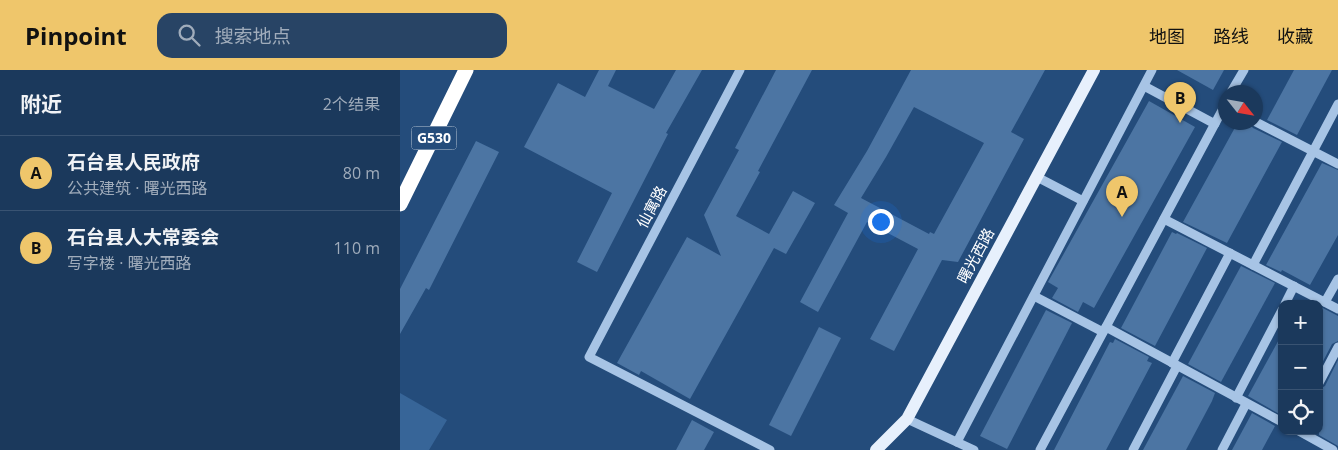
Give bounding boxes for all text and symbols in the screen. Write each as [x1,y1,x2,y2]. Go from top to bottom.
search box [157,13,507,58]
text: Pinpoint [25,19,127,52]
icon: search [175,21,203,49]
text: 搜索地点 [215,23,291,49]
text: 地图 [1149,24,1185,48]
text: 路线 [1213,24,1249,48]
text: 收藏 [1277,24,1313,48]
pin: B [1164,82,1196,123]
north arrow [1218,85,1263,130]
text: 附近 [20,90,62,118]
text: 2个结果 [323,93,380,115]
road number: G530 [412,126,456,150]
text: 石台县人民政府 [67,149,200,175]
text: A [30,162,42,184]
text: 80 m [343,162,380,184]
pin: A [1106,176,1138,217]
text: 公共建筑 · 曙光西路 [67,177,208,199]
street label: 仙寓路 [632,182,671,231]
your location [868,209,894,235]
text: 石台县人大常委会 [67,224,219,250]
street label: 曙光西路 [952,224,998,287]
text: B [31,237,41,259]
text: 110 m [334,237,380,259]
text: 写字楼 · 曙光西路 [67,252,192,274]
map controls [1278,300,1323,435]
button: + [1278,300,1323,345]
button: − [1278,345,1323,390]
button: locate [1278,390,1323,435]

